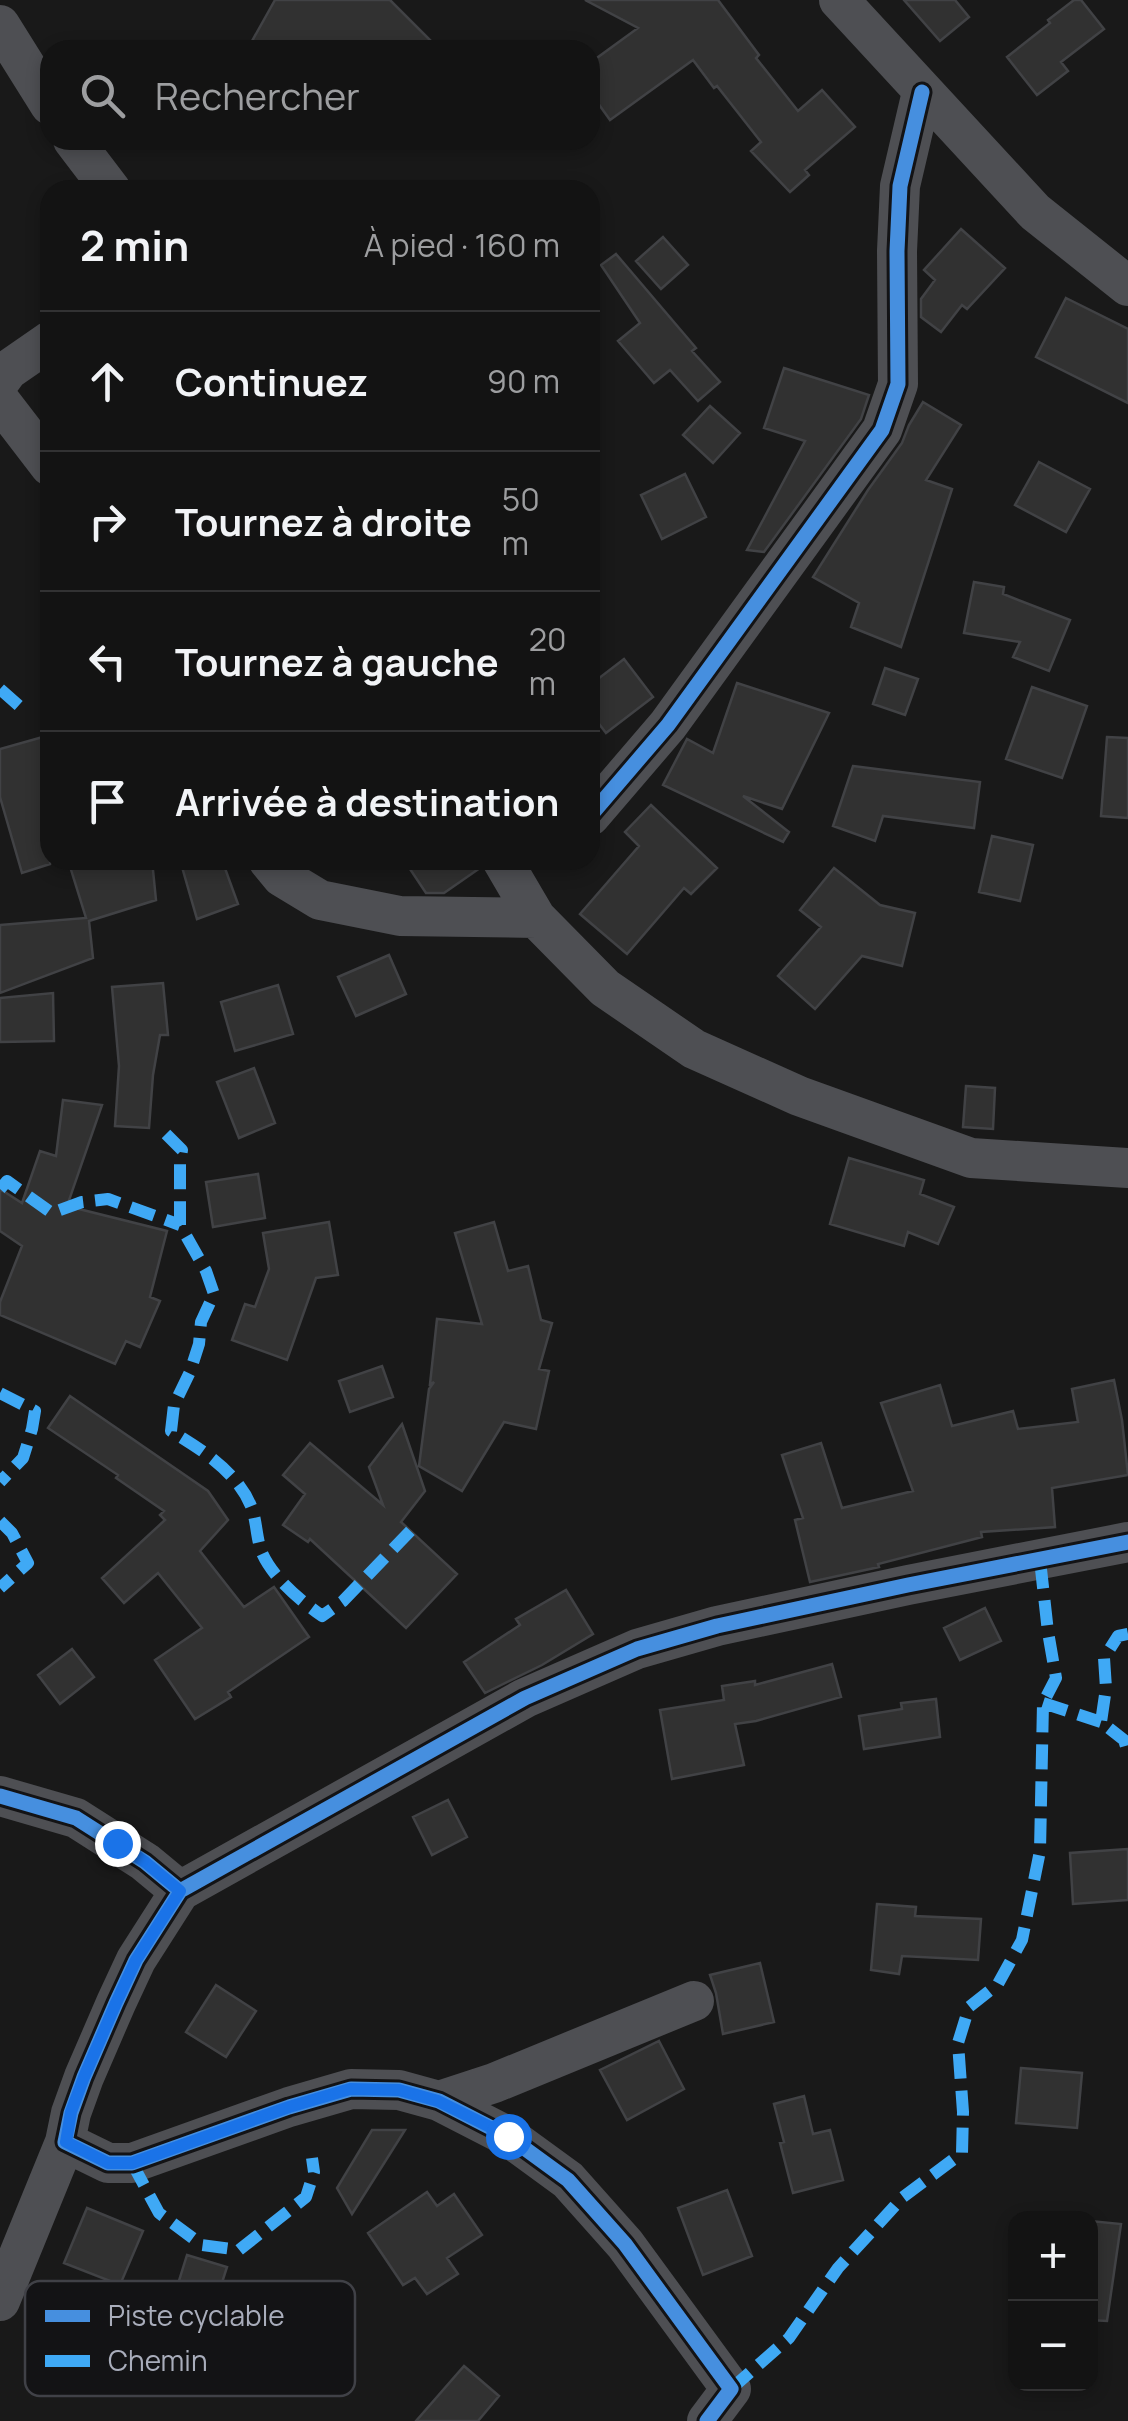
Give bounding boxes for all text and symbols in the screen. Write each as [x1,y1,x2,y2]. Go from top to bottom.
search box [40,40,600,150]
icon: search [75,68,130,123]
text: Rechercher [155,69,360,121]
text: 2 min [80,216,189,274]
text: À pied · 160 m [364,223,560,267]
icon: ahead [80,354,135,409]
text: Continuez [175,355,368,407]
text: 90 m [487,359,560,403]
text: 50 m [502,477,540,565]
icon: right [80,494,135,549]
text: Tournez à droite [175,495,472,547]
text: 20 m [529,617,566,705]
icon: left [80,634,135,689]
text: Tournez à gauche [175,635,499,687]
icon: arrive [80,774,135,829]
text: Arrivée à destination [175,775,559,827]
route end [95,1821,141,1867]
route start [486,2114,532,2160]
map controls [1008,2211,1098,2391]
button: + [1008,2211,1098,2301]
legend [25,2281,355,2396]
text: Piste cyclable [108,2296,285,2334]
button: − [1008,2301,1098,2391]
text: Chemin [108,2341,208,2379]

